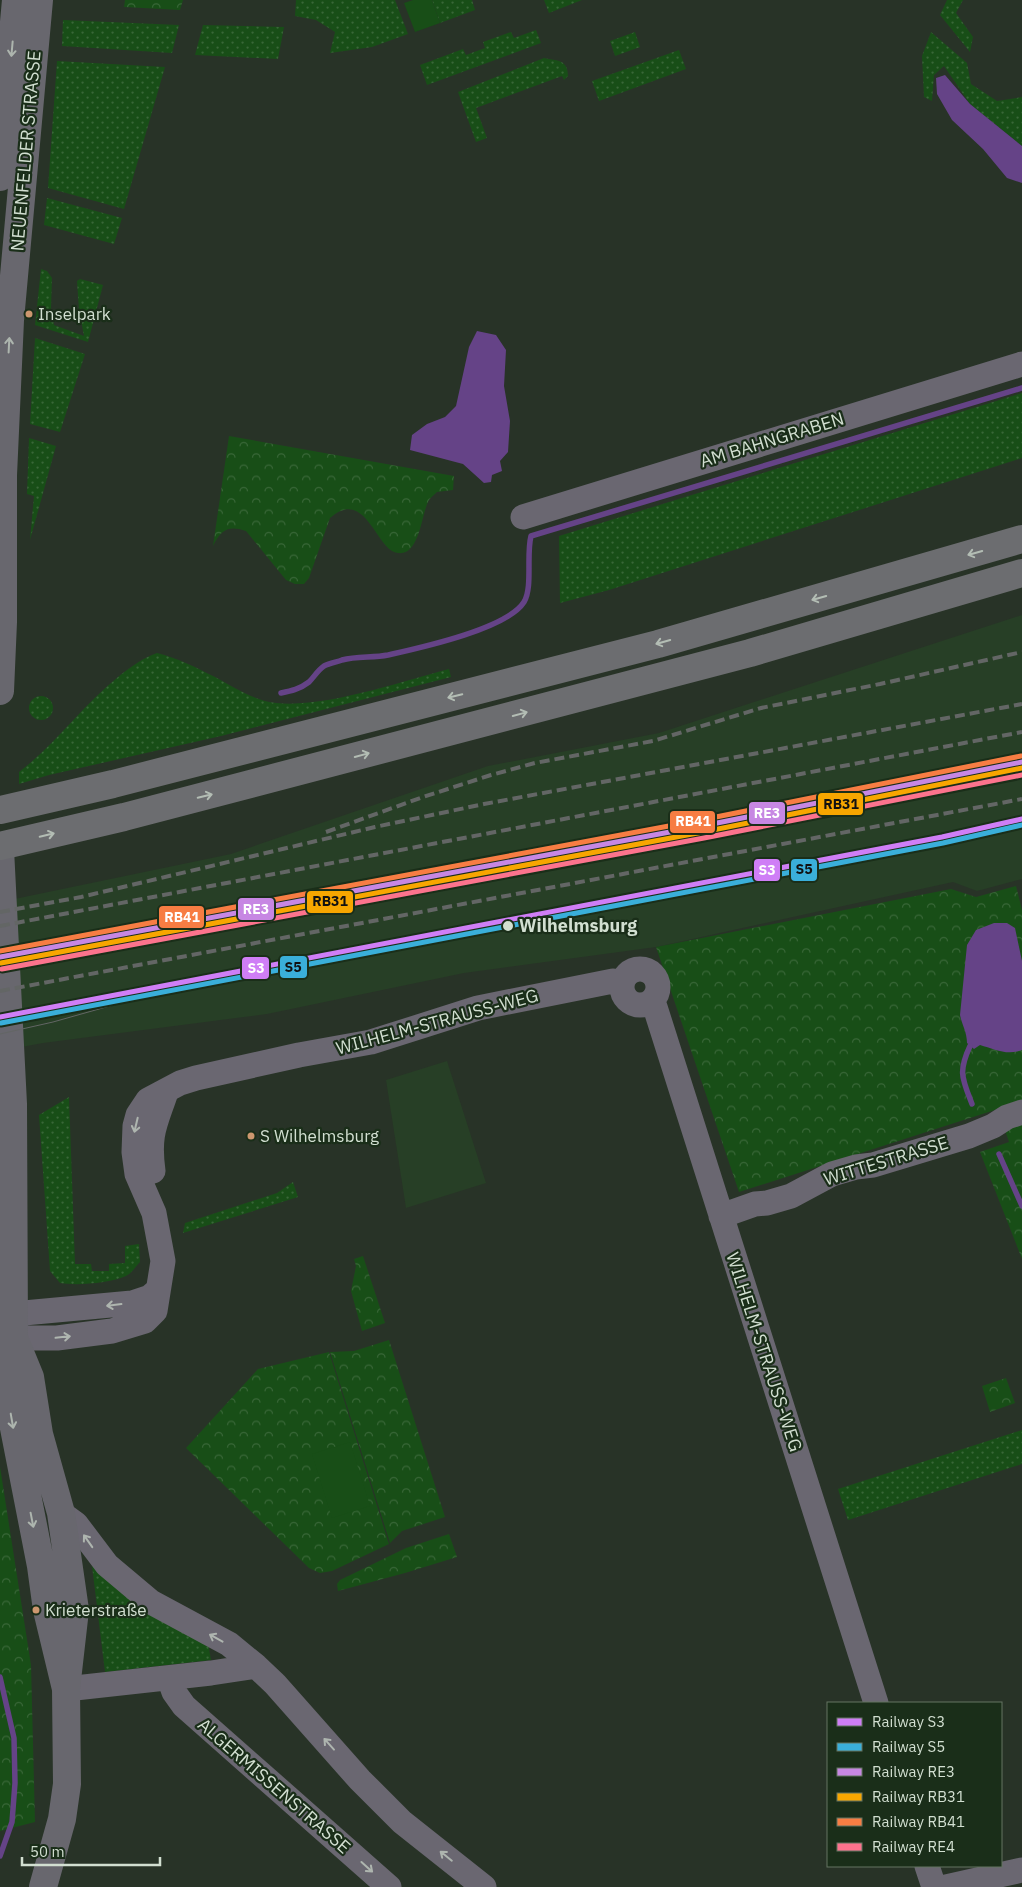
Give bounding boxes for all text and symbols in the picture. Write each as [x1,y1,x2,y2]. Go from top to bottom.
one-way arrow [7,40,17,56]
street label: NEUENFELDER STRASSE [5,50,46,252]
place label: Inselpark [38,303,111,325]
marker: Inselpark [24,309,34,319]
one-way arrow [5,337,14,353]
street label: AM BAHNGRABEN [697,407,847,472]
one-way arrow [968,548,984,558]
one-way arrow [812,593,828,603]
one-way arrow [655,638,671,648]
one-way arrow [447,692,463,701]
one-way arrow [511,709,527,718]
one-way arrow [354,750,370,760]
one-way arrow [197,791,213,800]
line badge: RB31 [817,792,864,816]
text: RB31 [823,795,859,813]
line badge: RE3 [748,801,786,825]
text: RE3 [754,804,780,822]
line badge: RB41 [669,810,716,834]
text: RB41 [675,812,711,830]
one-way arrow [39,830,55,839]
line badge: S3 [753,858,781,882]
line badge: S5 [790,858,818,882]
text: S5 [795,860,813,878]
text: S3 [758,861,776,879]
line badge: RB31 [306,890,354,914]
text: RB31 [312,892,348,910]
line badge: RE3 [237,897,275,921]
text: RE3 [243,900,269,918]
line badge: RB41 [158,905,205,929]
text: RB41 [164,908,200,926]
place label: Wilhelmsburg [519,914,637,937]
marker: Wilhelmsburg [501,919,515,933]
line badge: S5 [279,955,308,979]
line badge: S3 [241,956,270,980]
text: S5 [284,958,302,976]
text: S3 [247,959,265,977]
street label: WILHELM-STRAUSS-WEG [333,983,541,1060]
one-way arrow [131,1117,140,1133]
place label: S Wilhelmsburg [260,1125,379,1147]
marker: S Wilhelmsburg [246,1131,256,1141]
street label: WITTESTRASSE [821,1131,951,1190]
street label: WILHELM-STRAUSS-WEG [721,1249,808,1455]
one-way arrow [106,1300,122,1310]
one-way arrow [54,1332,70,1342]
one-way arrow [8,1412,18,1428]
one-way arrow [27,1512,37,1528]
one-way arrow [83,1534,93,1548]
place label: Krieterstraße [45,1599,147,1621]
marker: Krieterstraße [31,1605,41,1615]
one-way arrow [209,1632,224,1642]
legend [827,1702,1002,1867]
text: Railway S3 [872,1712,945,1731]
street label: ALGERMISSENSTRASSE [193,1713,356,1858]
text: Railway S5 [872,1737,945,1756]
one-way arrow [323,1738,335,1751]
text: Railway RE3 [872,1762,955,1781]
text: Railway RB31 [872,1787,965,1806]
text: Railway RB41 [872,1812,965,1831]
scale bar [22,1834,160,1866]
text: Railway RE4 [872,1837,955,1856]
text: 50 m [30,1842,65,1861]
one-way arrow [440,1851,453,1862]
one-way arrow [360,1862,373,1873]

